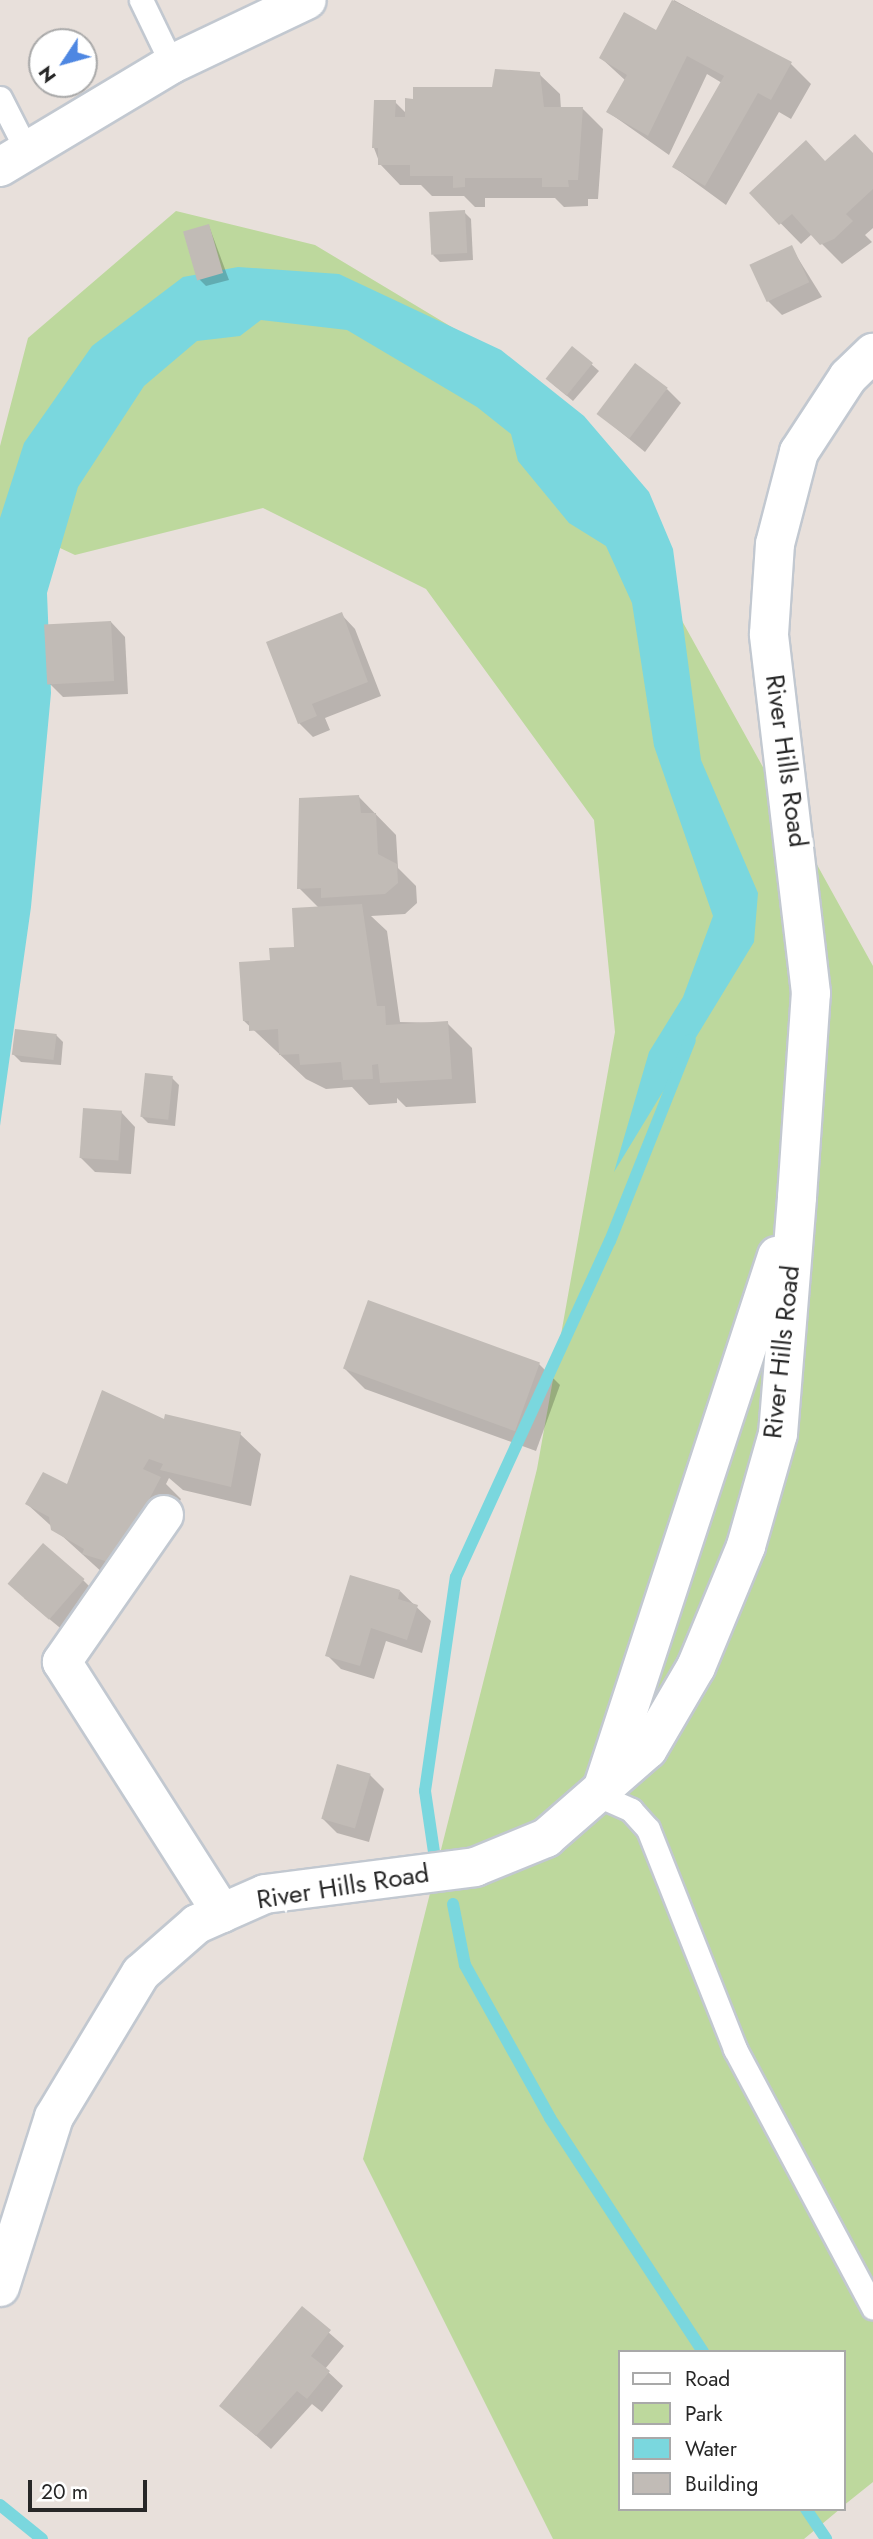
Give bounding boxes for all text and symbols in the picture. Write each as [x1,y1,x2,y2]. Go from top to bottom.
north arrow [28,28,98,98]
text: N [32,60,63,89]
street label: River Hills Road [758,673,814,849]
street label: River Hills Road [757,1264,807,1440]
street label: River Hills Road [255,1858,431,1916]
legend [618,2350,845,2511]
text: Road [685,2364,730,2394]
text: Park [685,2399,722,2429]
text: Water [685,2434,737,2464]
scale bar [32,2466,150,2510]
text: Building [685,2469,758,2499]
text: 20 m [41,2477,88,2507]

